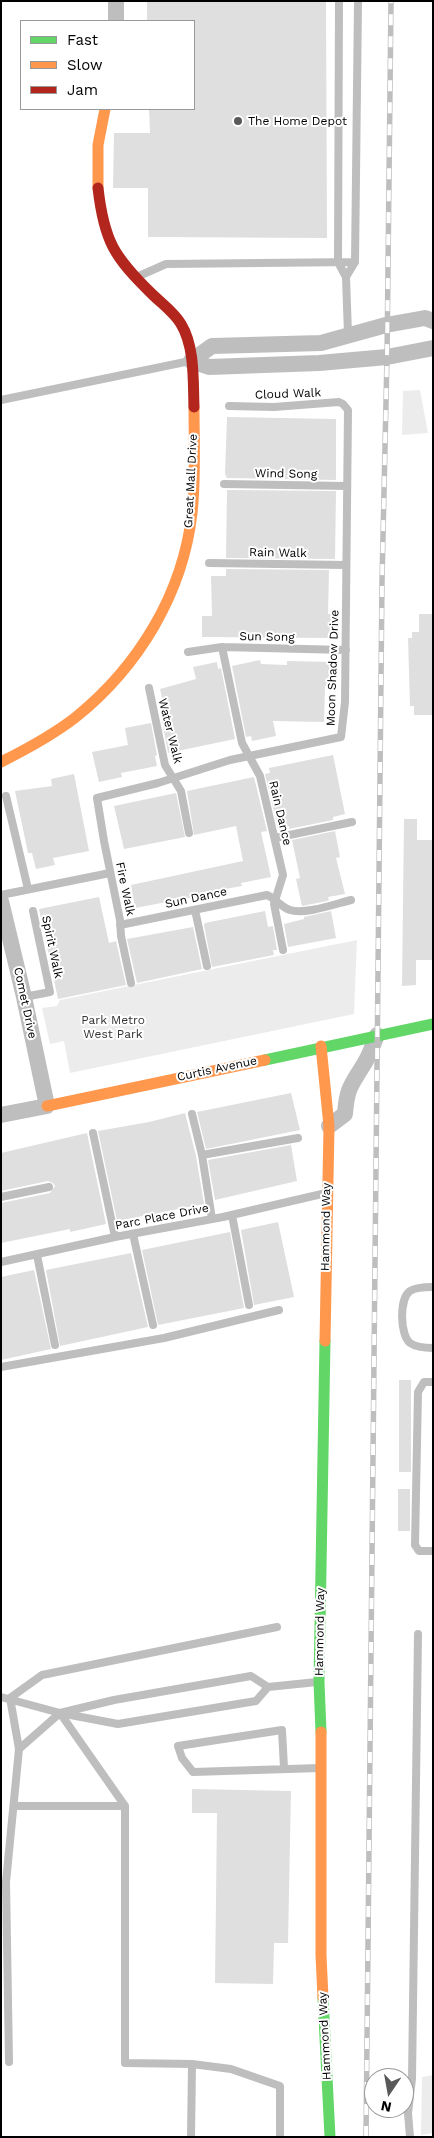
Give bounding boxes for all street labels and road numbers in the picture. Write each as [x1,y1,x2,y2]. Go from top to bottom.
street label: Cloud Walk [255,386,321,402]
street label: Great Mall Drive [181,434,201,528]
street label: Wind Song [255,466,317,482]
street label: Rain Walk [249,545,307,561]
street label: Moon Shadow Drive [324,610,342,726]
street label: Sun Song [239,629,295,645]
street label: Water Walk [155,697,185,765]
street label: Rain Dance [266,779,294,847]
street label: Fire Walk [112,861,138,917]
street label: Sun Dance [164,884,228,912]
street label: Spirit Walk [38,914,66,980]
street label: Comet Drive [10,966,40,1040]
street label: Curtis Avenue [176,1054,258,1084]
street label: Hammond Way [318,1183,334,1271]
street label: Parc Place Drive [114,1201,210,1233]
street label: Hammond Way [312,1588,328,1676]
street label: Hammond Way [315,1992,335,2080]

